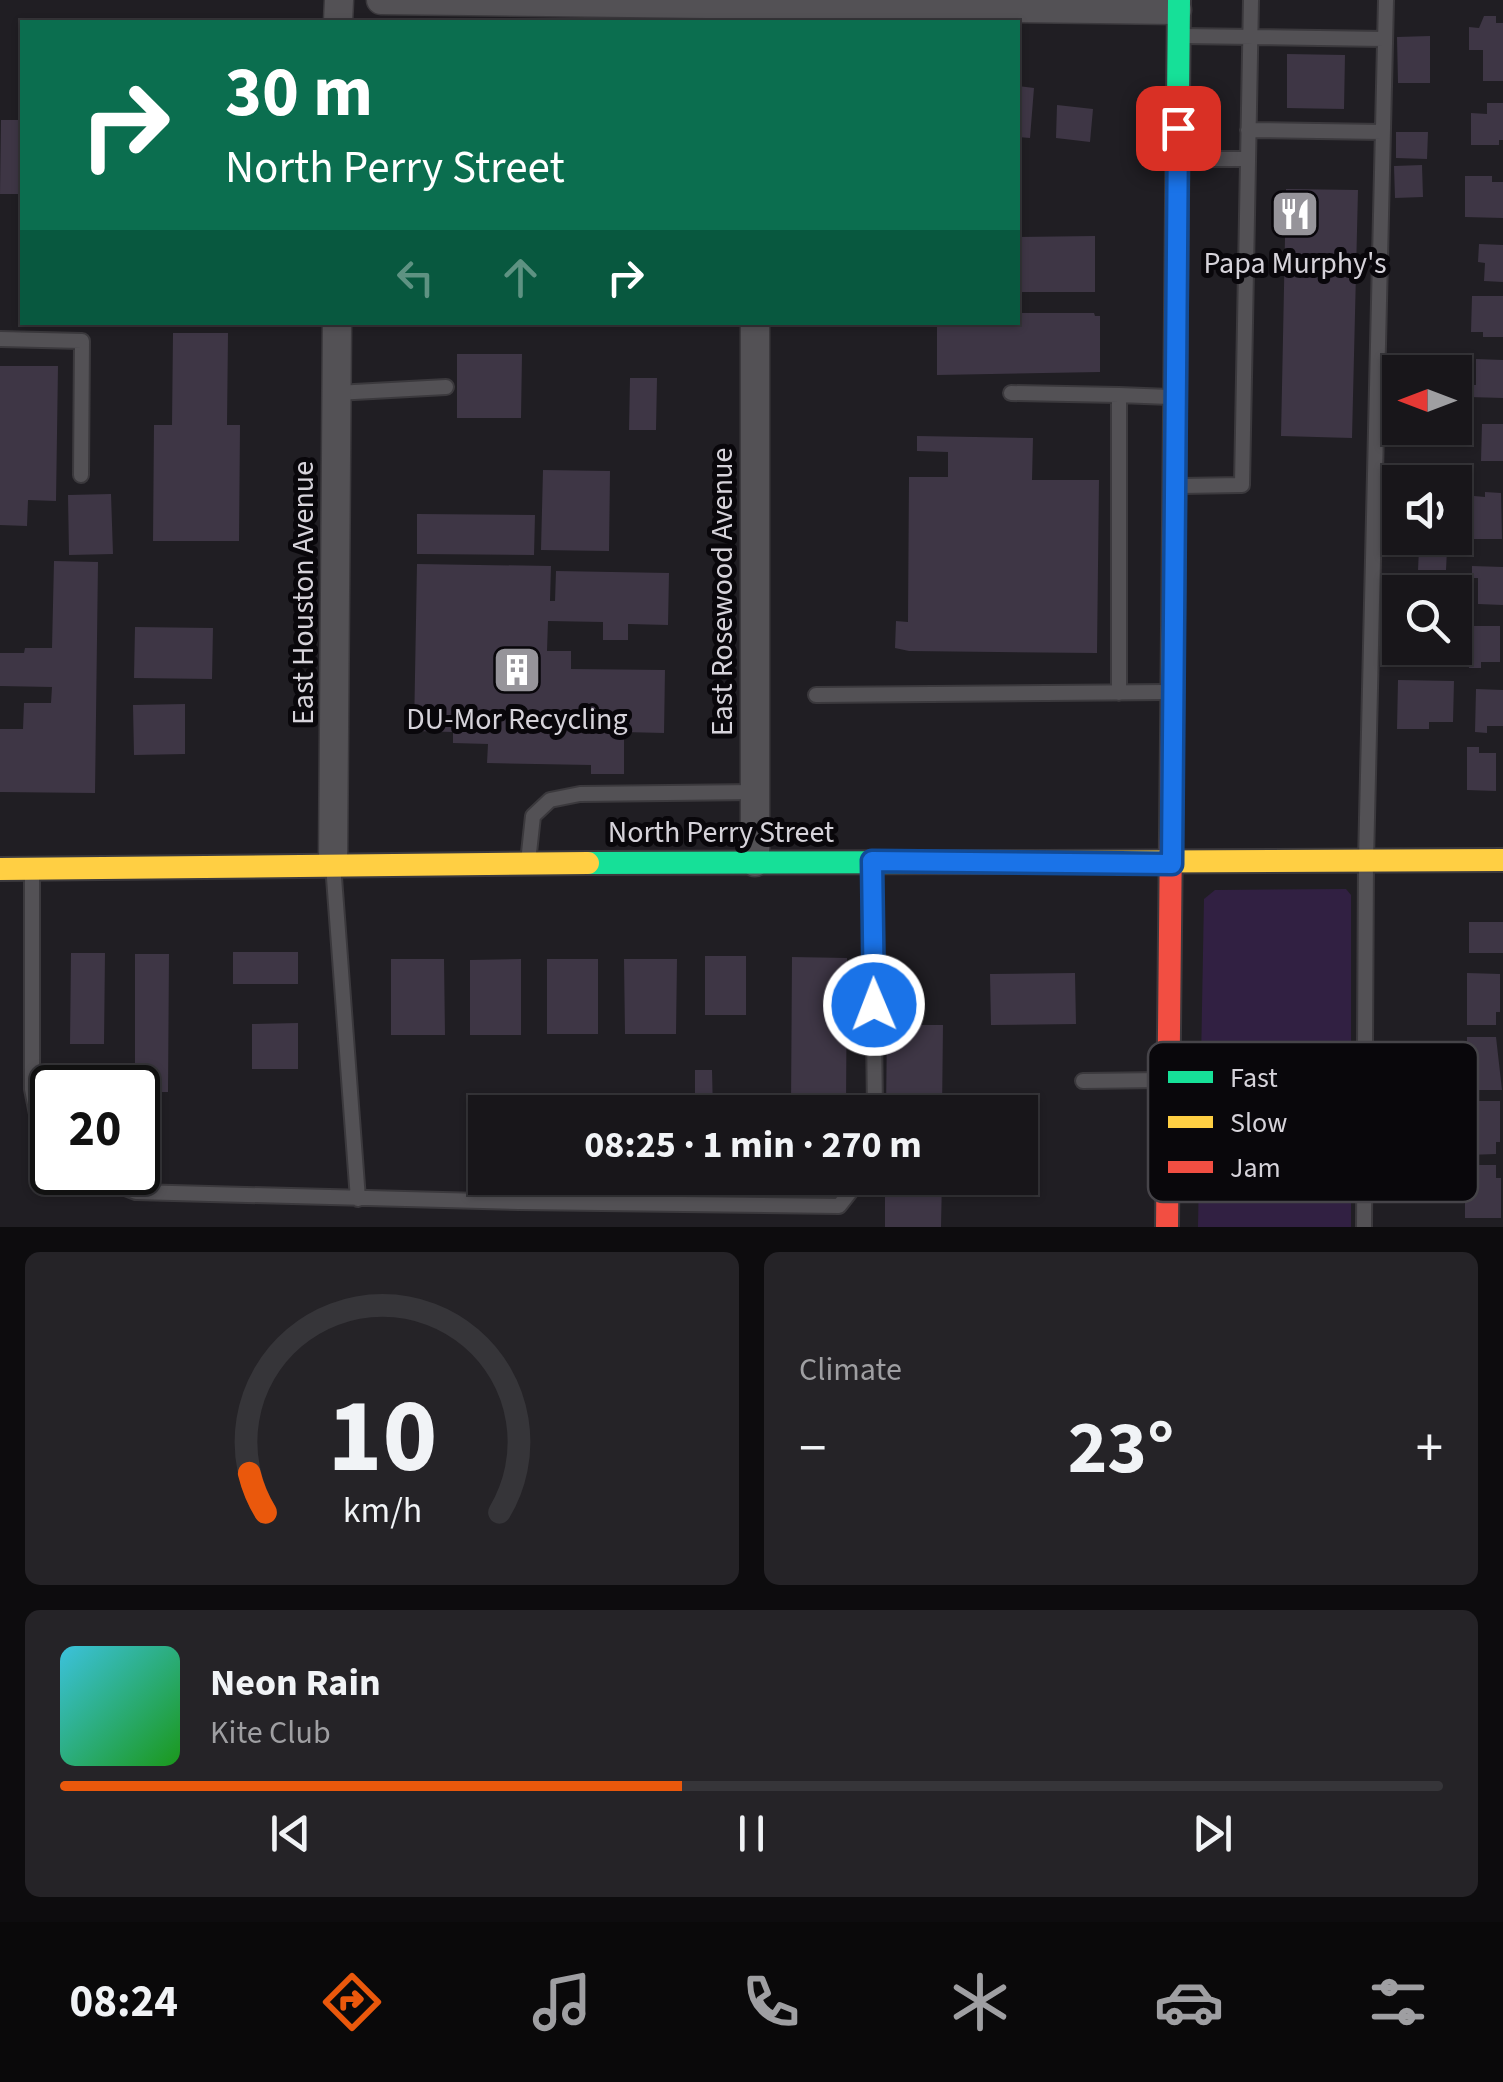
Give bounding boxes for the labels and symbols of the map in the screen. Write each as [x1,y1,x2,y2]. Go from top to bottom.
pin [1136,86,1221,171]
restaurant icon: Papa Murphy's [1269,188,1321,240]
place label: Papa Murphy's [1203,242,1387,285]
north arrow [1382,355,1472,445]
street label: East Rosewood Avenue [701,448,744,736]
street label: East Houston Avenue [282,461,325,725]
building icon: DU-Mor Recycling [491,644,543,696]
place label: DU-Mor Recycling [406,698,628,741]
street label: North Perry Street [608,811,834,854]
position arrow [822,953,926,1057]
legend [1148,1042,1478,1202]
text: Fast [1230,1058,1278,1098]
speed limit sign: 20 [30,1065,160,1195]
text: Slow [1230,1103,1287,1143]
text: Jam [1230,1148,1281,1188]

